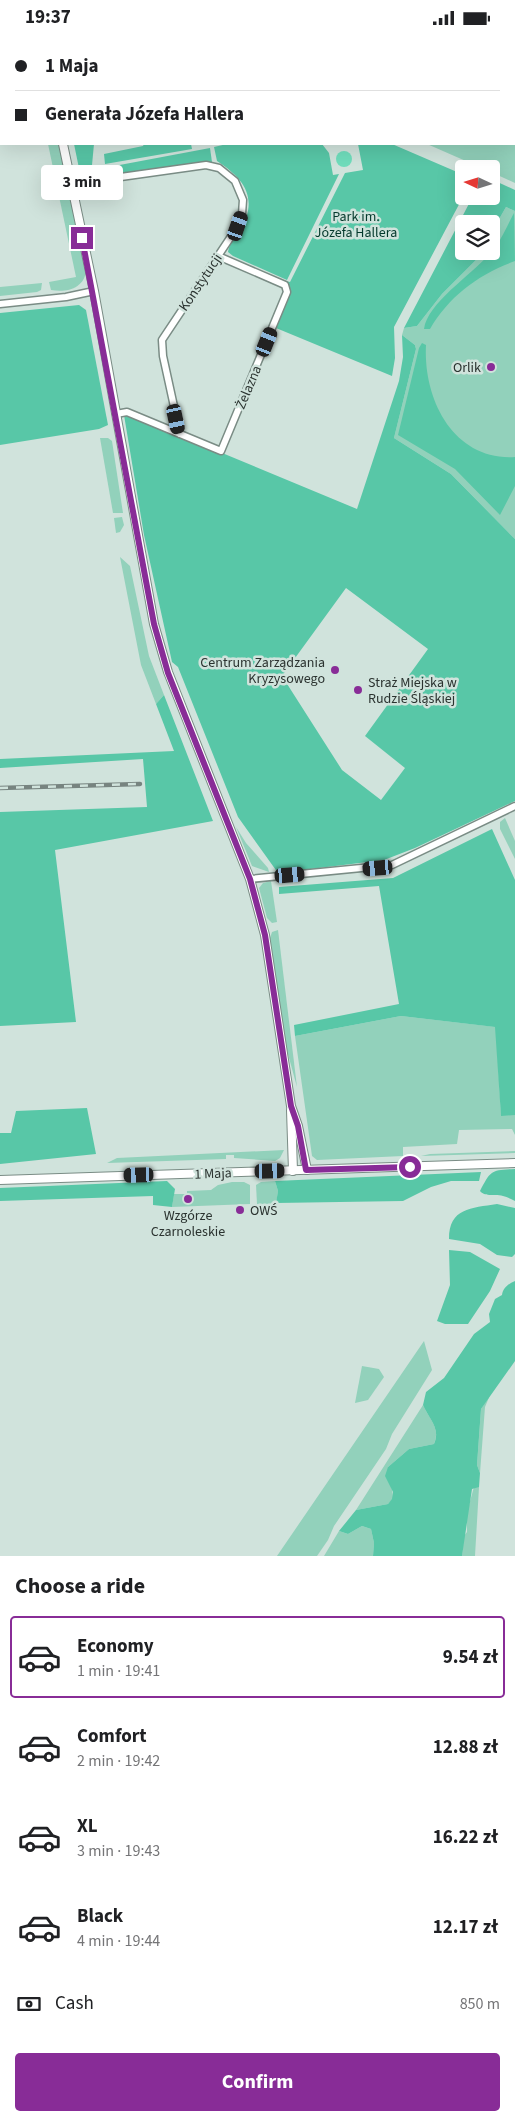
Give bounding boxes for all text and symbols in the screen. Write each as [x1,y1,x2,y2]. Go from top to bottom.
text: 19:37 [25,4,71,31]
text: 1 Maja [45,53,99,80]
text: Generała Józefa Hallera [45,101,244,128]
north arrow [455,160,500,205]
map controls [455,160,500,260]
callout: 3 min [41,165,123,201]
text: 3 min [63,171,101,193]
park label: Park im. Józefa Hallera [315,207,397,243]
car [226,209,249,243]
button: layers [455,215,500,260]
route end [71,227,93,249]
street label: Konstytucji [174,250,228,315]
car [254,325,279,359]
place label: Orlik [453,358,481,378]
marker: Orlik [485,361,497,373]
street label: Żelazna [231,363,267,412]
car [165,403,186,435]
place label: Centrum Zarządzania Kryzysowego [200,653,325,689]
marker: Centrum Zarządzania Kryzysowego [329,664,341,676]
place label: Straż Miejska w Rudzie Śląskiej [368,673,457,709]
marker: Straż Miejska w Rudzie Śląskiej [352,684,364,696]
car [362,859,393,877]
car [274,866,305,884]
route start [399,1156,421,1178]
street label: 1 Maja [194,1163,232,1185]
car [254,1163,285,1179]
car [123,1167,154,1183]
marker: Wzgórze Czarnoleskie [182,1193,194,1205]
place label: OWŚ [250,1201,278,1221]
marker: OWŚ [234,1204,246,1216]
place label: Wzgórze Czarnoleskie [151,1206,225,1242]
text: Choose a ride [15,1570,145,1602]
text: Economy [77,1633,154,1660]
icon: car [17,1635,62,1680]
text: 9.54 zł [443,1644,498,1671]
text: 1 min · 19:41 [77,1660,160,1682]
text: Comfort [77,1723,147,1750]
icon: car [17,1725,62,1770]
text: 12.88 zł [433,1734,498,1761]
text: 2 min · 19:42 [77,1750,160,1772]
text: XL [77,1813,98,1840]
icon: car [17,1815,62,1860]
text: 16.22 zł [433,1824,498,1851]
text: 3 min · 19:43 [77,1840,160,1862]
text: Black [77,1903,123,1930]
icon: car [17,1905,62,1950]
text: 12.17 zł [433,1914,498,1941]
text: 4 min · 19:44 [77,1930,160,1952]
icon: cash [15,1990,43,2018]
text: Cash [55,1990,94,2017]
text: 850 m [460,1993,500,2015]
button: Confirm [15,2053,500,2111]

